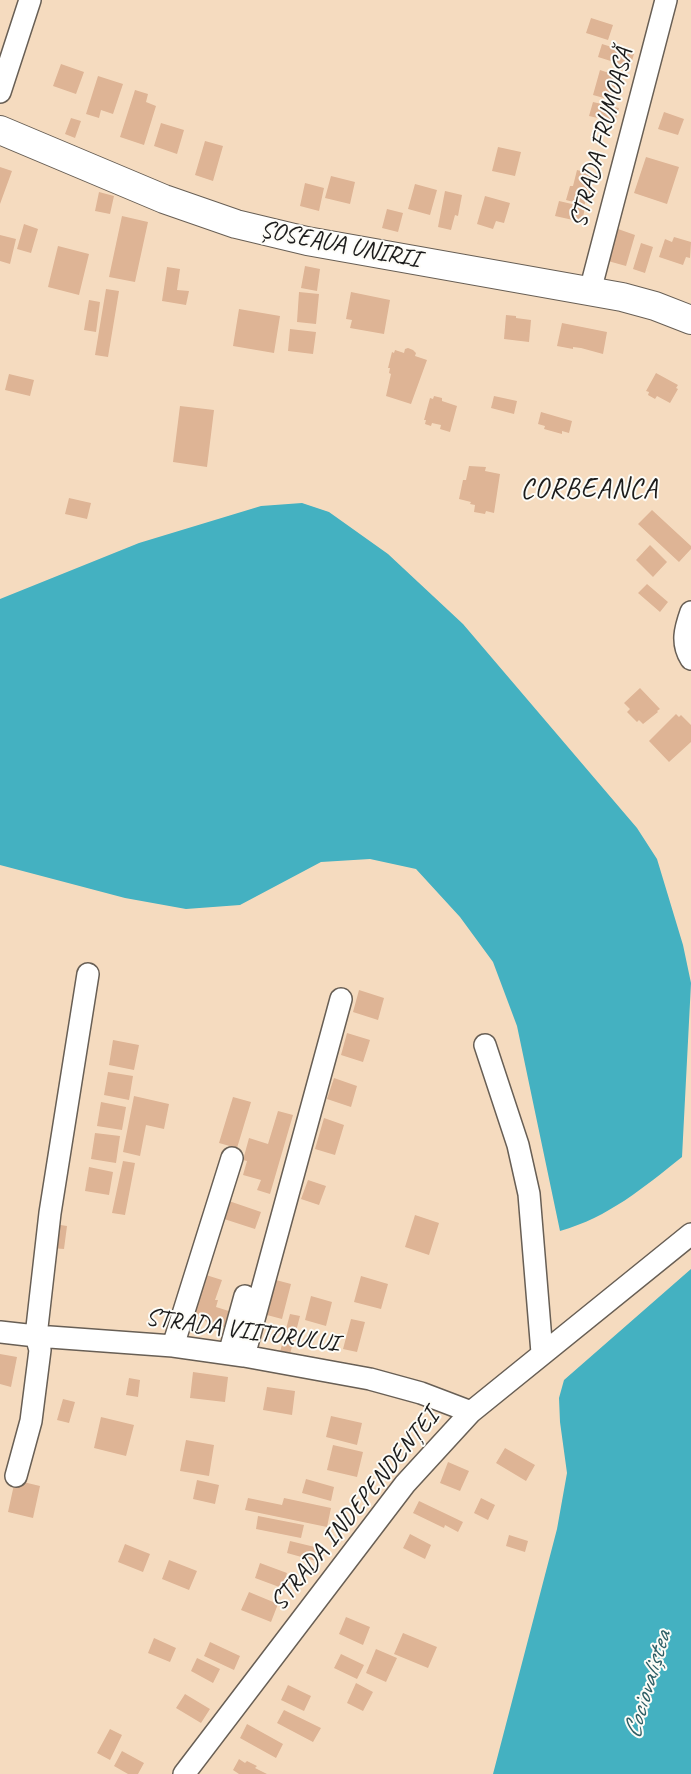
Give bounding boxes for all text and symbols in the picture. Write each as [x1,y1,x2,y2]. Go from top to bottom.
street label: STRADA FRUMOASĂ [564,45,640,231]
street label: ȘOSEAUA UNIRII [258,215,422,275]
district label: CORBEANCA [520,473,658,507]
street label: STRADA VIITORULUI [144,1303,340,1359]
street label: STRADA INDEPENDENȚEI [264,1403,446,1617]
water label: Cociovaliștea [617,1628,679,1742]

